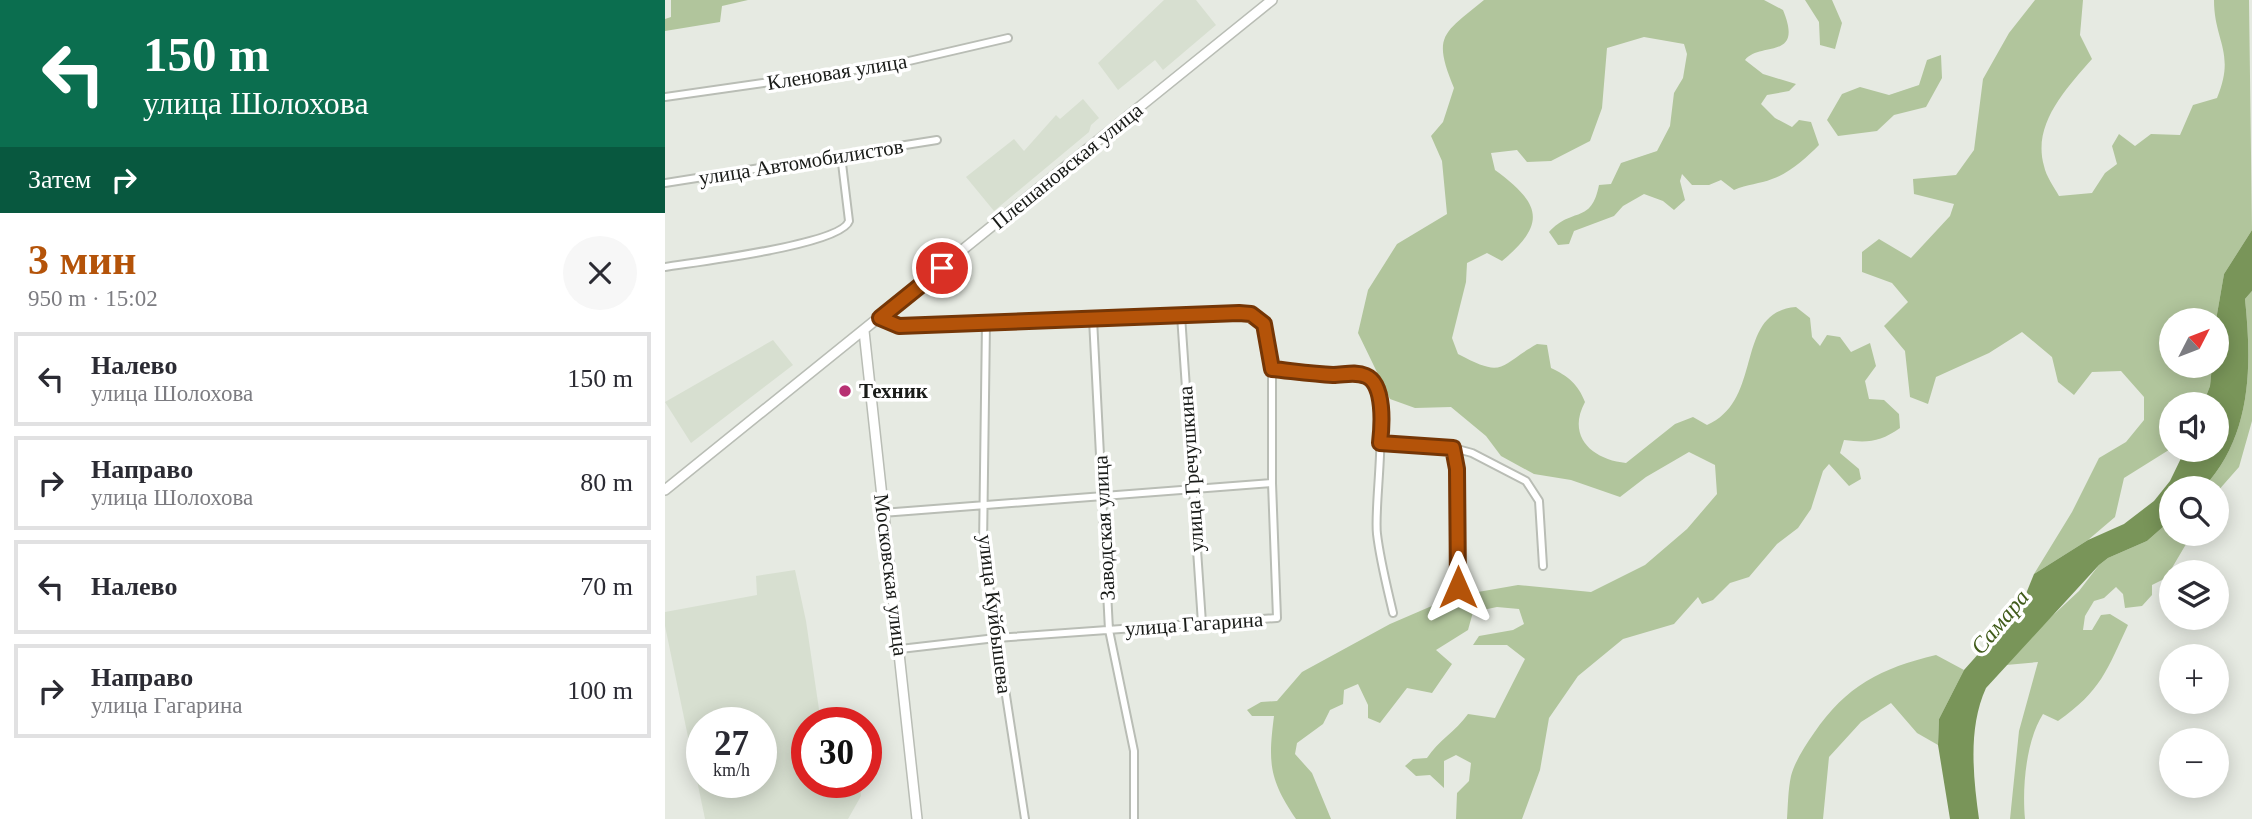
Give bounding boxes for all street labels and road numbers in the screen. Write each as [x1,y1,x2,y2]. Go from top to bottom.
street label: Кленовая улица [765,49,909,95]
street label: Плешановская улица [987,97,1148,234]
street label: улица Автомобилистов [697,134,905,190]
street label: улица Гречушкина [1173,384,1209,553]
street label: Заводская улица [1088,454,1120,601]
street label: Московская улица [869,493,913,658]
street label: улица Куйбышева [973,533,1017,696]
street label: улица Гагарина [1124,607,1264,641]

